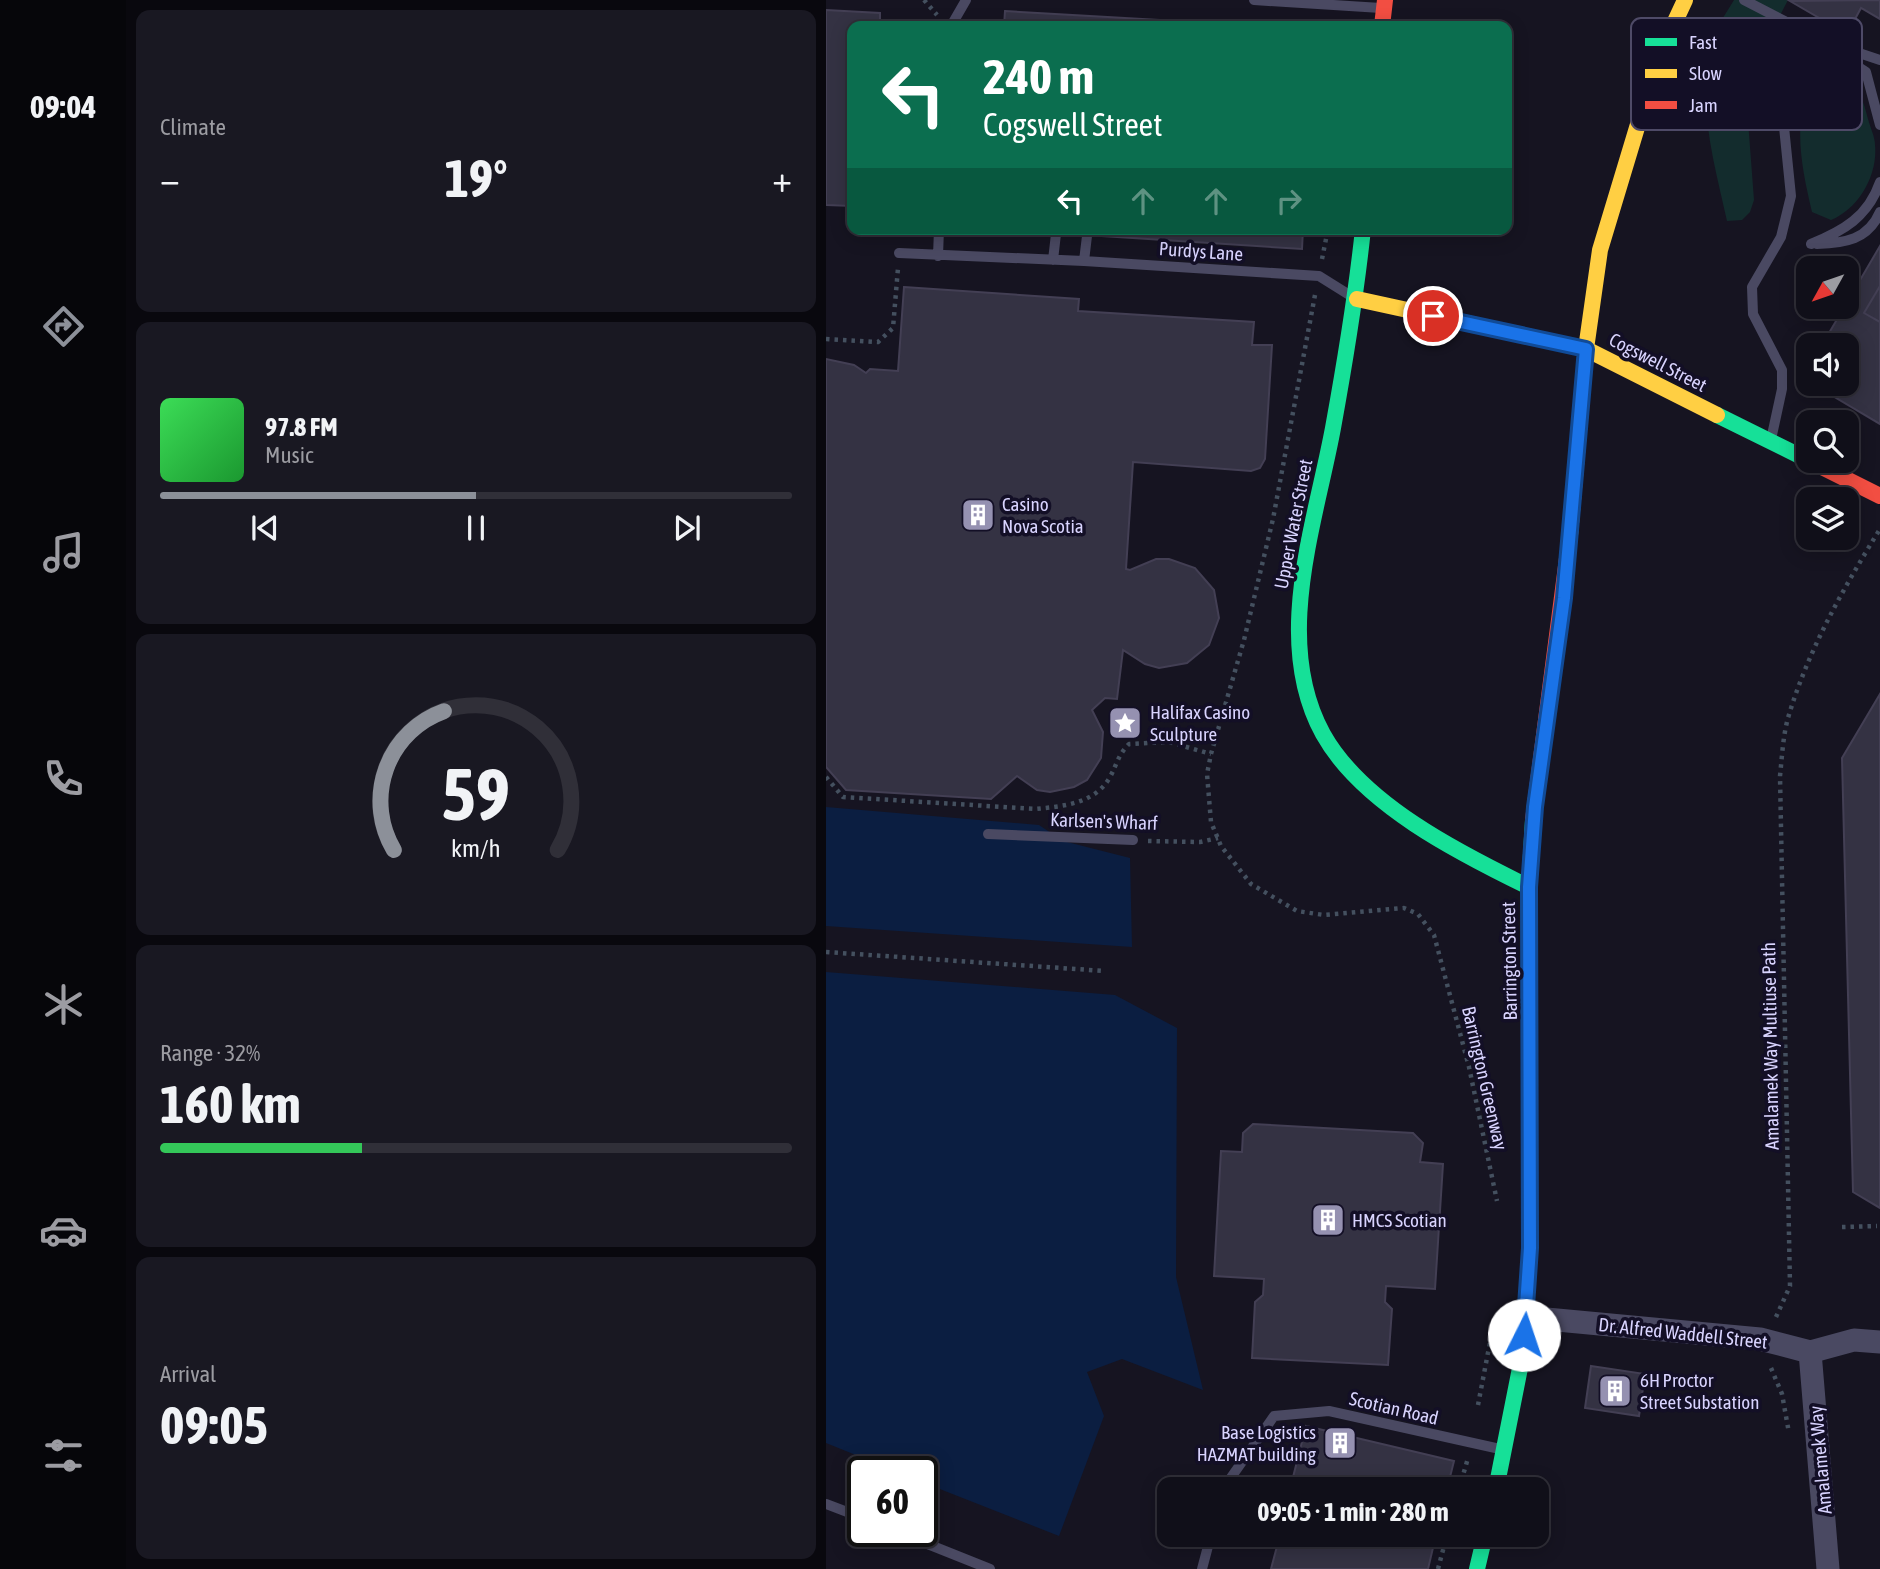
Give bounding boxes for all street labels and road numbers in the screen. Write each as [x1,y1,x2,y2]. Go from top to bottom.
street label: Purdys Lane [1158,237,1244,265]
street label: Cogswell Street [1606,328,1710,396]
street label: Upper Water Street [1270,457,1316,591]
street label: Karlsen's Wharf [1050,808,1158,834]
street label: Barrington Street [1497,902,1521,1020]
street label: Amalamek Way Multiuse Path [1757,942,1783,1150]
street label: Barrington Greenway [1458,1004,1512,1152]
street label: Dr. Alfred Waddell Street [1597,1313,1769,1353]
street label: Scotian Road [1347,1387,1441,1429]
street label: Amalamek Way [1804,1405,1836,1515]

